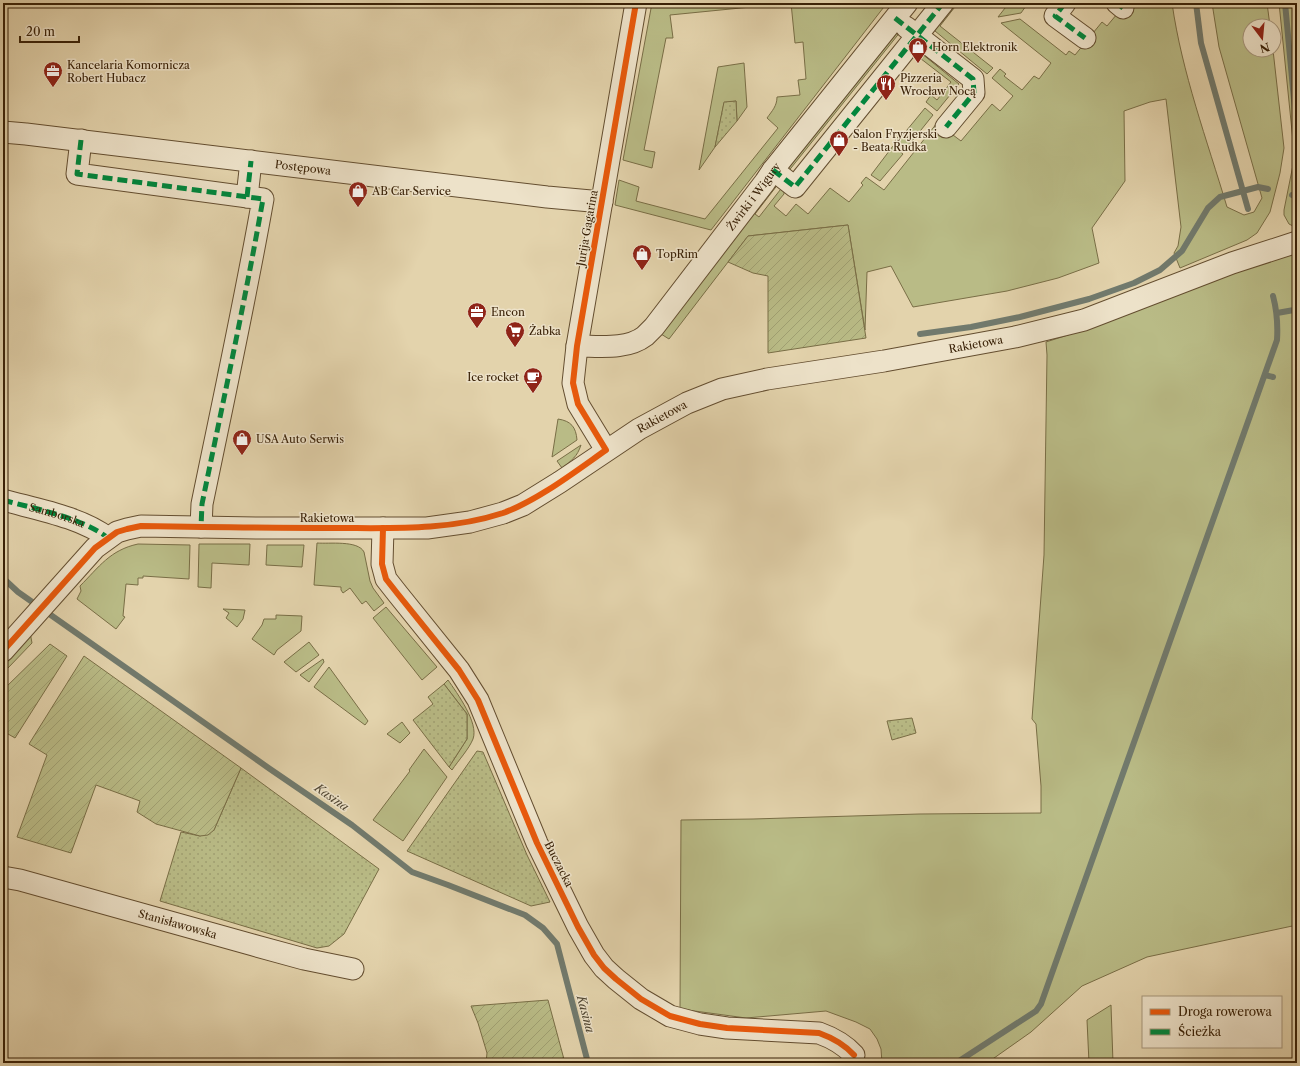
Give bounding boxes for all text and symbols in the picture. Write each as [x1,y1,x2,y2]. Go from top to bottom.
scale bar [20,18,79,44]
north arrow [1242,18,1282,58]
text: 20 m [26,24,55,39]
shop icon: Horn Elektronik [907,36,929,64]
place label: Horn Elektronik [932,40,1018,54]
text: N [1258,40,1271,56]
place label: Kancelaria Komornicza Robert Hubacz [67,58,190,85]
office icon: Kancelaria Komornicza Robert Hubacz [42,60,64,88]
place label: Pizzeria Wrocław Nocą [899,71,976,98]
restaurant icon: Pizzeria Wrocław Nocą [875,73,897,101]
place label: Salon Fryzjerski - Beata Rudka [853,127,938,154]
shop icon: Salon Fryzjerski - Beata Rudka [828,129,850,157]
street label: Postępowa [274,157,332,178]
street label: Żwirki i Wigury [723,159,784,233]
shop icon: AB Car Service [347,180,369,208]
place label: AB Car Service [371,184,451,198]
street label: Jurija Gagarina [573,189,601,269]
shop icon: TopRim [631,243,653,271]
place label: TopRim [656,247,699,261]
office icon: Encon [466,301,488,329]
place label: Encon [491,305,525,319]
supermarket icon: Żabka [504,320,526,348]
place label: Żabka [529,323,561,338]
street label: Rakietowa [948,332,1004,356]
cafe icon: Ice rocket [522,366,544,394]
place label: Ice rocket [467,370,519,384]
street label: Rakietowa [635,397,689,436]
shop icon: USA Auto Serwis [231,428,253,456]
place label: USA Auto Serwis [256,432,344,446]
street label: Samborska [28,500,87,531]
street label: Rakietowa [300,511,355,525]
water label: Kasina [311,779,352,814]
street label: Buczacka [542,839,577,889]
street label: Stanisławowska [137,906,219,942]
water label: Kasina [574,993,598,1034]
legend [1142,996,1282,1048]
text: Droga rowerowa [1178,1004,1272,1019]
text: Ścieżka [1178,1023,1222,1039]

